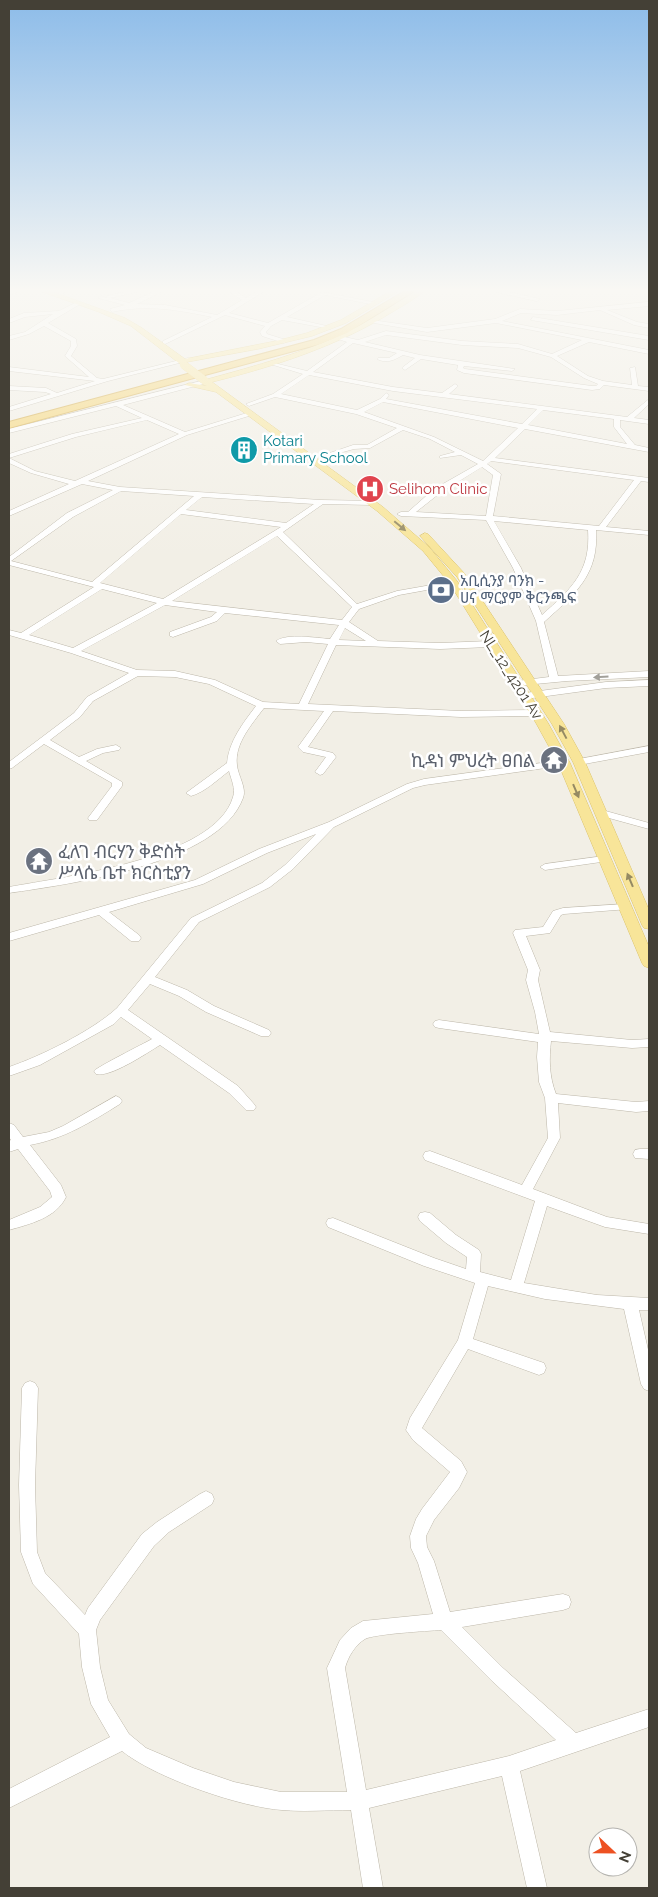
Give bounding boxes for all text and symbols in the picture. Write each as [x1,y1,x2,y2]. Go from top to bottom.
place label: Kotari Primary School [263,432,369,467]
building icon: Kotari Primary School [229,435,259,465]
hospital icon: Selihom Clinic [355,474,385,504]
place label: Selihom Clinic [389,480,487,498]
one-way arrow [393,520,406,531]
place label: አቢሲንያ ባንክ - ሀና ማርያም ቅርንጫፍ [460,572,577,607]
bank icon: አቢሲንያ ባንክ - ሀና ማርያም ቅርንጫፍ [426,575,456,605]
street label: NL_12_4201 Av [476,627,546,723]
one-way arrow [592,673,608,681]
one-way arrow [559,725,567,739]
temple icon: ኪዳነ ምህረት ፀበል [539,745,569,775]
place label: ኪዳነ ምህረት ፀበል [411,750,535,771]
one-way arrow [572,784,580,798]
place label: ፈለገ ብርሃን ቅድስት ሥላሴ ቤተ ክርስቲያን [58,841,191,883]
temple icon: ፈለገ ብርሃን ቅድስት ሥላሴ ቤተ ክርስቲያን [24,846,54,876]
one-way arrow [626,873,634,887]
north arrow [588,1827,638,1877]
text: N [616,1849,634,1865]

